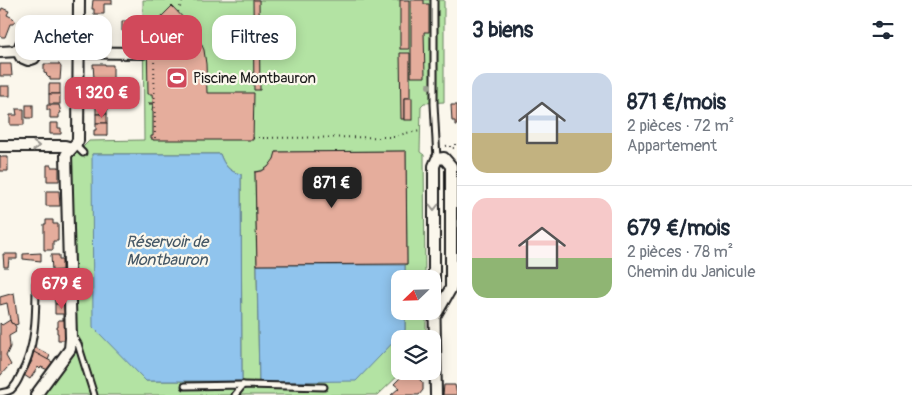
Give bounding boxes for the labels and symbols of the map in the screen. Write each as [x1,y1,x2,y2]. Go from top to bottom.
sports icon: Piscine Montbauron [165,66,189,90]
place label: Piscine Montbauron [193,69,316,88]
pin: 1 320 € [56,76,148,119]
one-way arrow [33,141,41,151]
pin: 871 € [297,166,367,209]
one-way arrow [429,204,439,211]
water label: Réservoir de Montbauron [126,232,210,270]
pin: 679 € [27,268,97,310]
north arrow [391,270,441,320]

